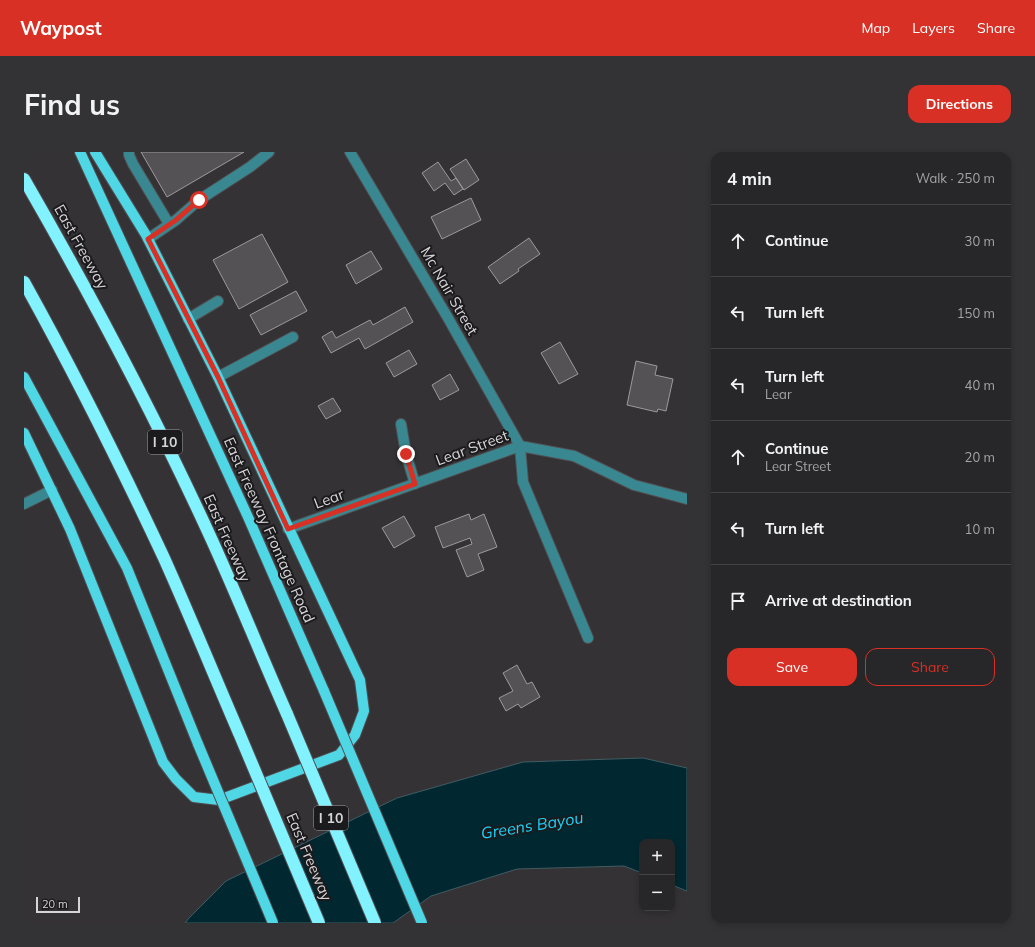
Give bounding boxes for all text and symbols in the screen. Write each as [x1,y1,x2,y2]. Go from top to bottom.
text: Waypost [20,16,102,40]
text: Map [861,19,890,37]
text: Layers [912,19,955,37]
text: Share [977,19,1015,37]
button: Directions [908,85,1011,123]
text: Find us [24,87,120,122]
text: 4 min [727,168,772,189]
text: Walk · 250 m [916,170,995,186]
route start [190,191,208,209]
street label: East Freeway [50,201,113,292]
icon: ahead [727,230,749,252]
text: Continue [765,231,828,250]
text: 30 m [965,233,995,249]
street label: Mc Nair Street [416,243,482,338]
icon: left [727,302,749,324]
text: Turn left [765,303,824,322]
text: 150 m [957,305,995,321]
text: Turn left [765,367,824,386]
icon: left [727,374,749,396]
text: 40 m [965,377,995,393]
text: Lear [765,386,792,402]
street label: Lear Street [433,426,511,469]
road number: I 10 [148,430,182,454]
street label: East Freeway Frontage Road [220,435,318,625]
text: Continue [765,439,828,458]
route end [397,445,415,463]
icon: ahead [727,446,749,468]
text: 20 m [965,449,995,465]
text: Lear Street [765,458,831,474]
street label: Lear [311,484,347,513]
street label: East Freeway [200,491,254,585]
icon: left [727,518,749,540]
text: Turn left [765,519,824,538]
text: 10 m [965,521,995,537]
icon: arrive [727,590,749,612]
text: Arrive at destination [765,591,912,610]
button: Save [727,648,857,686]
button: Share [865,648,995,686]
road number: I 10 [314,806,348,830]
water label: Greens Bayou [479,807,585,843]
street label: East Freeway [282,810,337,904]
map controls [639,839,675,911]
button: + [639,839,675,875]
button: − [639,875,675,911]
scale bar [36,895,80,914]
text: 20 m [42,897,68,911]

